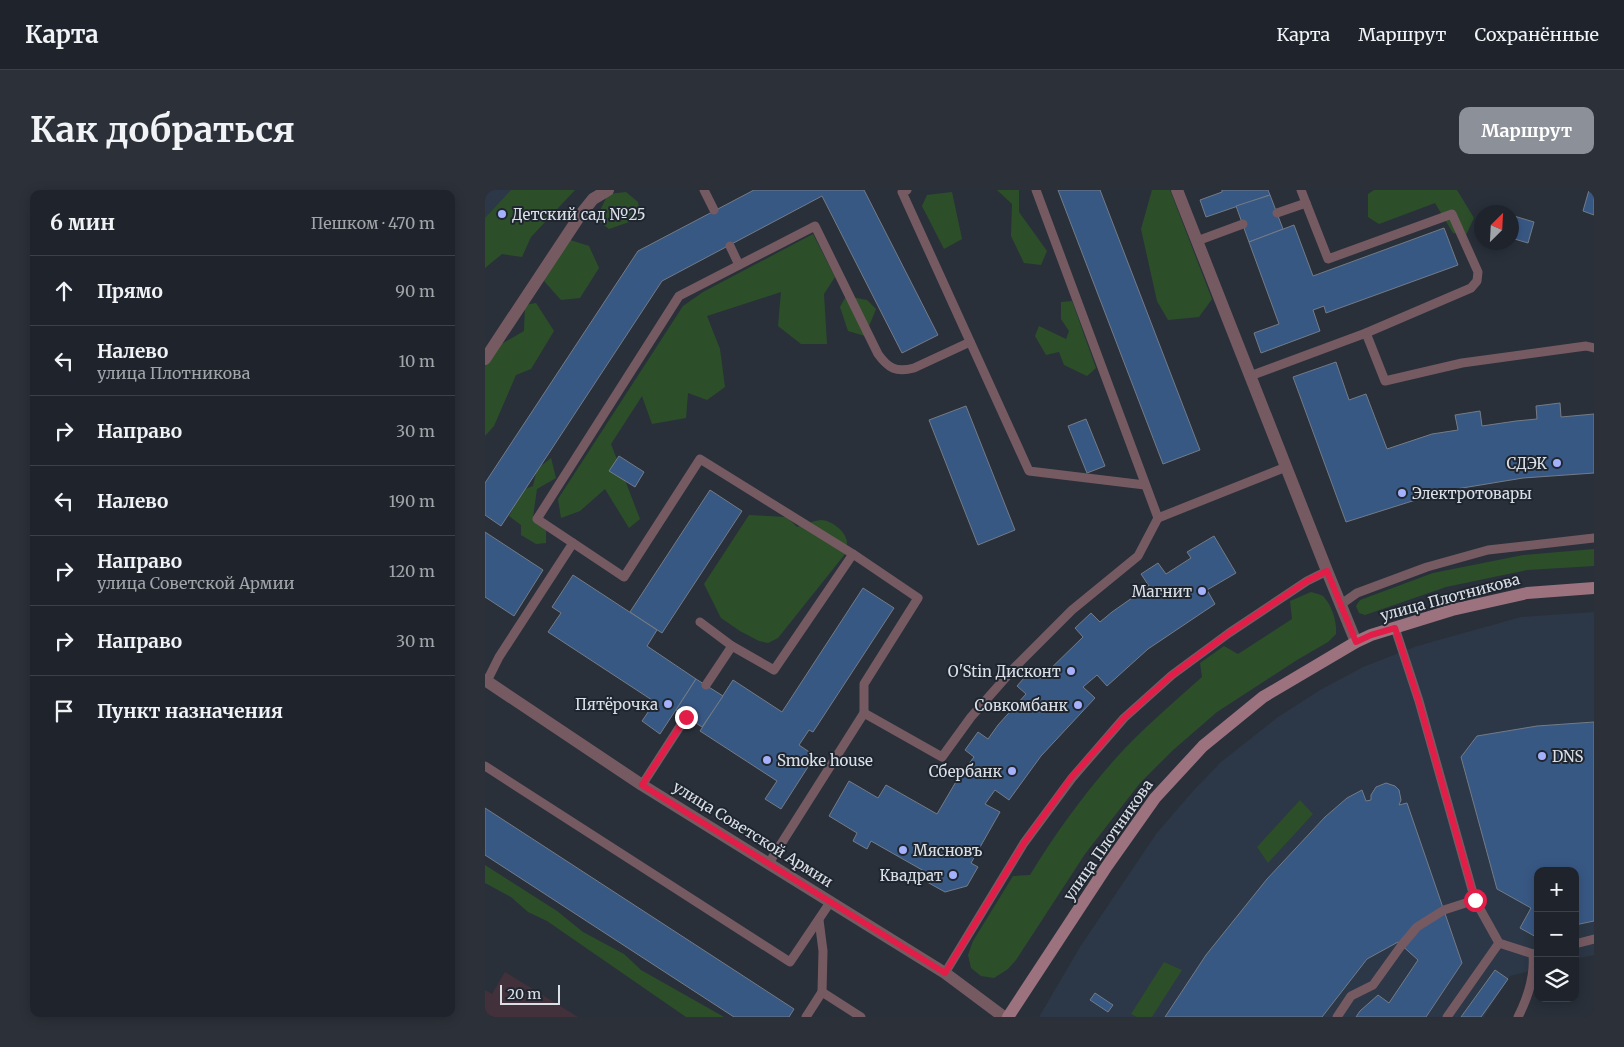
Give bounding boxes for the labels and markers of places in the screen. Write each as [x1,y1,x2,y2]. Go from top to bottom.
place label: Детский сад №25 [512,205,646,224]
marker: Детский сад №25 [496,208,508,220]
place label: СДЭК [1507,454,1547,473]
marker: СДЭК [1551,457,1563,469]
place label: Электротовары [1412,484,1532,503]
marker: Электротовары [1396,487,1408,499]
place label: Магнит [1132,582,1192,601]
marker: Магнит [1196,585,1208,597]
place label: O'Stin Дисконт [948,662,1061,681]
marker: O'Stin Дисконт [1065,665,1077,677]
place label: Пятёрочка [575,695,658,714]
place label: Совкомбанк [974,696,1068,715]
marker: Пятёрочка [662,698,674,710]
marker: Совкомбанк [1072,699,1084,711]
place label: DNS [1552,747,1583,766]
marker: DNS [1536,750,1548,762]
place label: Smoke house [777,751,873,770]
marker: Smoke house [761,754,773,766]
place label: Сбербанк [929,762,1002,781]
marker: Сбербанк [1006,765,1018,777]
place label: Мясновъ [913,841,983,860]
marker: Мясновъ [897,844,909,856]
place label: Квадрат [880,866,943,885]
marker: Квадрат [947,869,959,881]

